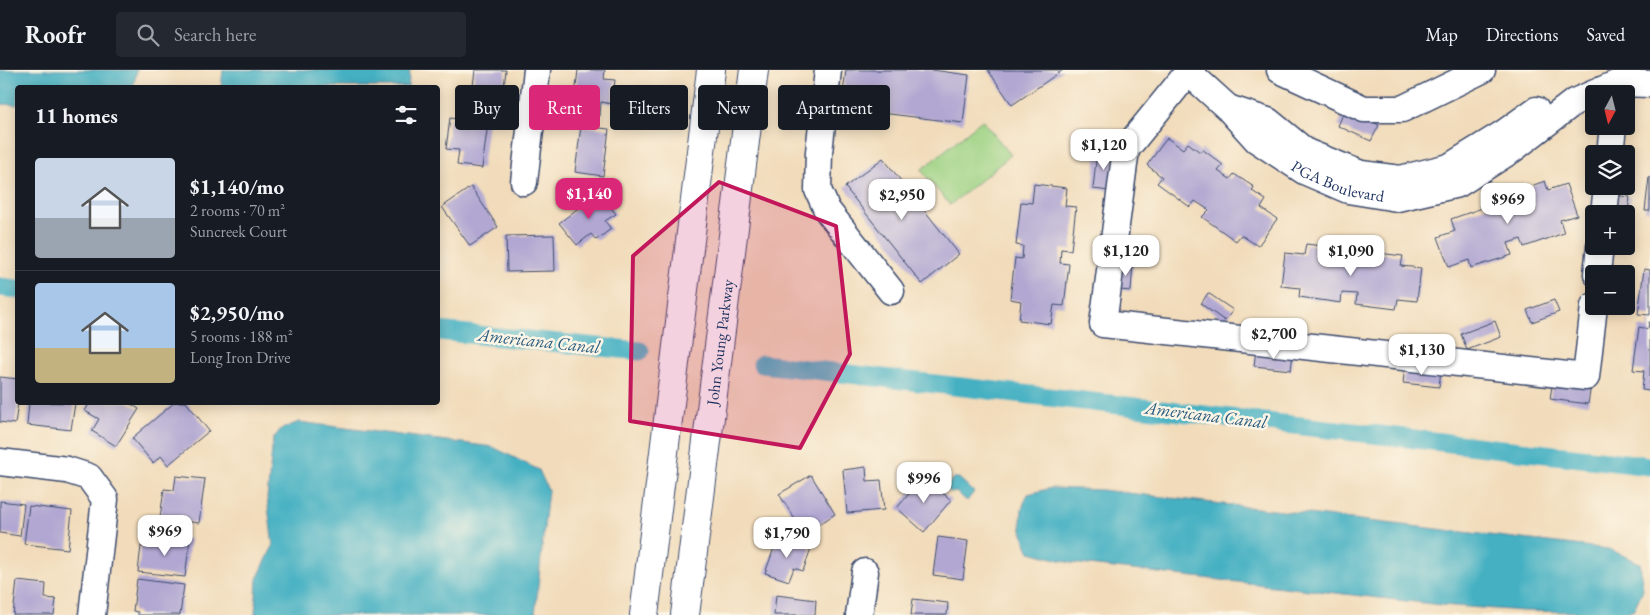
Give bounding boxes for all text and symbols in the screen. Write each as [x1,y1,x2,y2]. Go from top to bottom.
search box [116,12,466,57]
text: Roofr [25,19,86,50]
icon: search [134,21,162,49]
text: Search here [174,22,256,47]
text: Map [1426,23,1458,46]
text: Directions [1486,23,1558,46]
text: Saved [1586,23,1625,46]
chip: Buy [455,85,519,130]
chip: Rent [529,85,600,130]
chip: Filters [610,85,688,130]
chip: New [698,85,768,130]
chip: Apartment [778,85,890,130]
north arrow [1585,85,1635,135]
map controls [1585,85,1635,315]
icon: filters [392,101,420,129]
text: 11 homes [35,102,118,129]
pin: $1,120 [1063,128,1145,171]
text: $1,120 [1081,134,1127,155]
button: layers [1585,145,1635,195]
street label: PGA Boulevard [1287,156,1387,207]
text: $1,140/mo [190,173,284,200]
icon: home [75,178,135,238]
pin: $1,140 [548,178,630,220]
pin: $2,950 [861,178,943,221]
pin: $969 [1478,182,1538,225]
text: $1,140 [566,183,612,204]
text: $2,950 [879,184,925,205]
text: $969 [1492,188,1524,209]
text: 2 rooms · 70 m² [190,200,285,221]
button: + [1585,205,1635,255]
text: Suncreek Court [190,221,287,242]
pin: $1,120 [1085,234,1167,277]
pin: $1,090 [1310,234,1392,277]
text: $1,120 [1103,240,1149,261]
text: $1,090 [1328,240,1374,261]
button: − [1585,265,1635,315]
street label: John Young Parkway [701,277,739,409]
text: $2,950/mo [190,299,284,326]
icon: home [75,303,135,363]
pin: $2,700 [1233,318,1315,360]
water label: Americana Canal [475,322,602,358]
text: $2,700 [1251,323,1297,344]
text: 5 rooms · 188 m² [190,326,293,347]
pin: $1,130 [1381,334,1463,376]
text: $1,130 [1399,339,1445,360]
text: Long Iron Drive [190,347,290,368]
water label: Americana Canal [1142,395,1269,433]
pin: $996 [894,462,954,504]
text: $996 [908,467,940,488]
pin: $969 [135,514,195,557]
pin: $1,790 [746,516,828,559]
text: $969 [149,520,181,541]
text: $1,790 [764,522,810,543]

